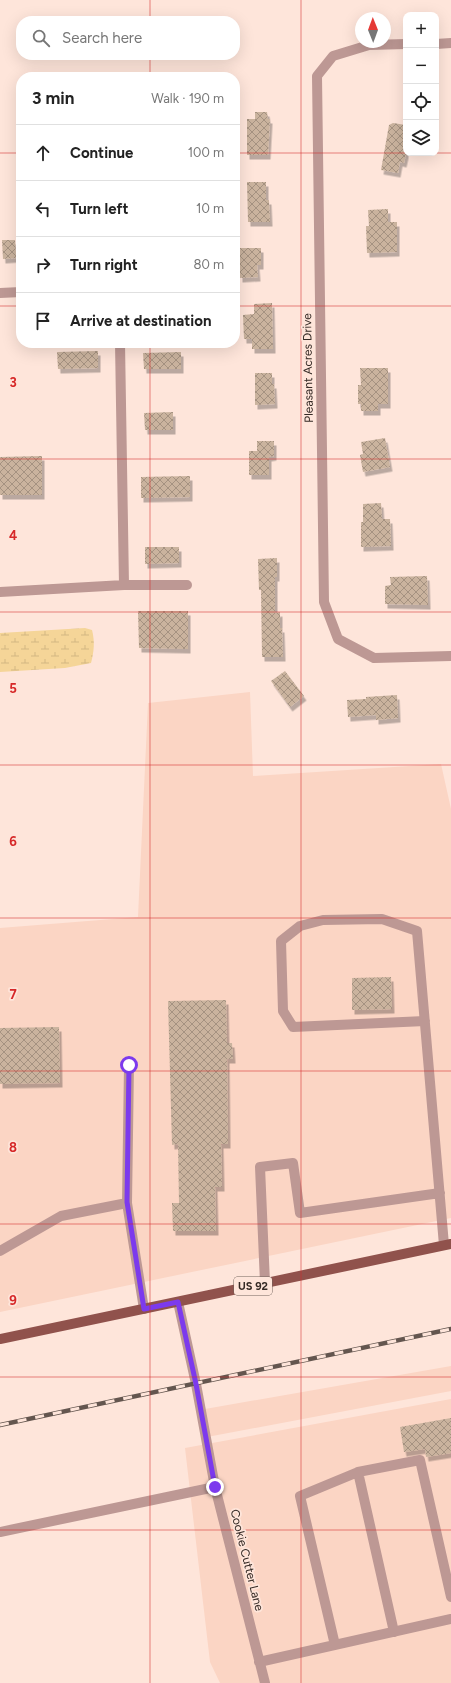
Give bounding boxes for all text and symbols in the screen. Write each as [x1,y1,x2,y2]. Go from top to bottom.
north arrow [355,12,391,48]
map controls [403,12,439,156]
button: + [403,12,439,48]
search box [16,16,240,60]
icon: search [30,27,52,49]
text: Search here [62,29,142,47]
button: − [403,48,439,84]
button: locate [403,84,439,120]
text: 3 min [32,88,74,108]
text: Walk · 190 m [151,91,224,106]
button: layers [403,120,439,156]
icon: ahead [32,142,54,164]
text: Continue [70,144,133,162]
text: 100 m [188,145,224,160]
icon: left [32,198,54,220]
text: Turn left [70,200,128,218]
text: 10 m [196,201,224,216]
icon: right [32,254,54,276]
text: Turn right [70,256,138,274]
text: 80 m [193,257,224,272]
icon: arrive [32,310,54,332]
text: Arrive at destination [70,312,211,330]
street label: Pleasant Acres Drive [300,313,316,423]
text: 3 [9,375,17,390]
text: 4 [9,528,17,543]
text: 5 [9,681,17,696]
text: 6 [9,834,17,849]
text: 7 [9,987,17,1002]
route start [120,1056,138,1074]
text: 8 [9,1140,17,1155]
road number: US 92 [234,1277,272,1295]
text: 9 [9,1293,17,1308]
route end [206,1478,224,1496]
street label: Cookie Cutter Lane [228,1508,267,1613]

